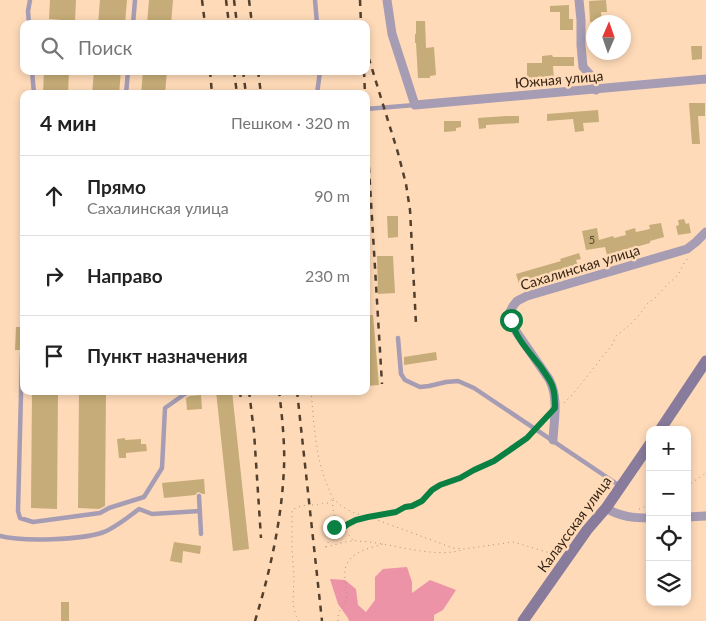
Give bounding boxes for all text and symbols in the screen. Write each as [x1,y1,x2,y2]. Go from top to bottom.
north arrow [586,15,631,60]
search box [20,20,370,75]
icon: search [38,34,66,62]
text: Поиск [78,36,132,59]
street label: Южная улица [514,67,604,91]
text: 4 мин [40,110,97,135]
text: Пешком · 320 m [231,113,350,132]
text: Прямо [87,175,146,198]
icon: ahead [40,182,68,210]
text: 90 m [314,186,350,205]
text: Сахалинская улица [87,198,229,217]
house number: 5 [589,233,595,246]
street label: Сахалинская улица [518,241,642,293]
icon: right [40,262,68,290]
text: Направо [87,264,163,287]
text: 230 m [305,266,350,285]
route start [500,309,523,332]
icon: arrive [40,342,68,370]
text: Пункт назначения [87,344,248,367]
map controls [646,426,691,606]
button: + [646,426,691,471]
button: − [646,471,691,516]
street label: Калаусская улица [533,473,615,575]
route end [323,516,346,539]
button: locate [646,516,691,561]
button: layers [646,561,691,606]

